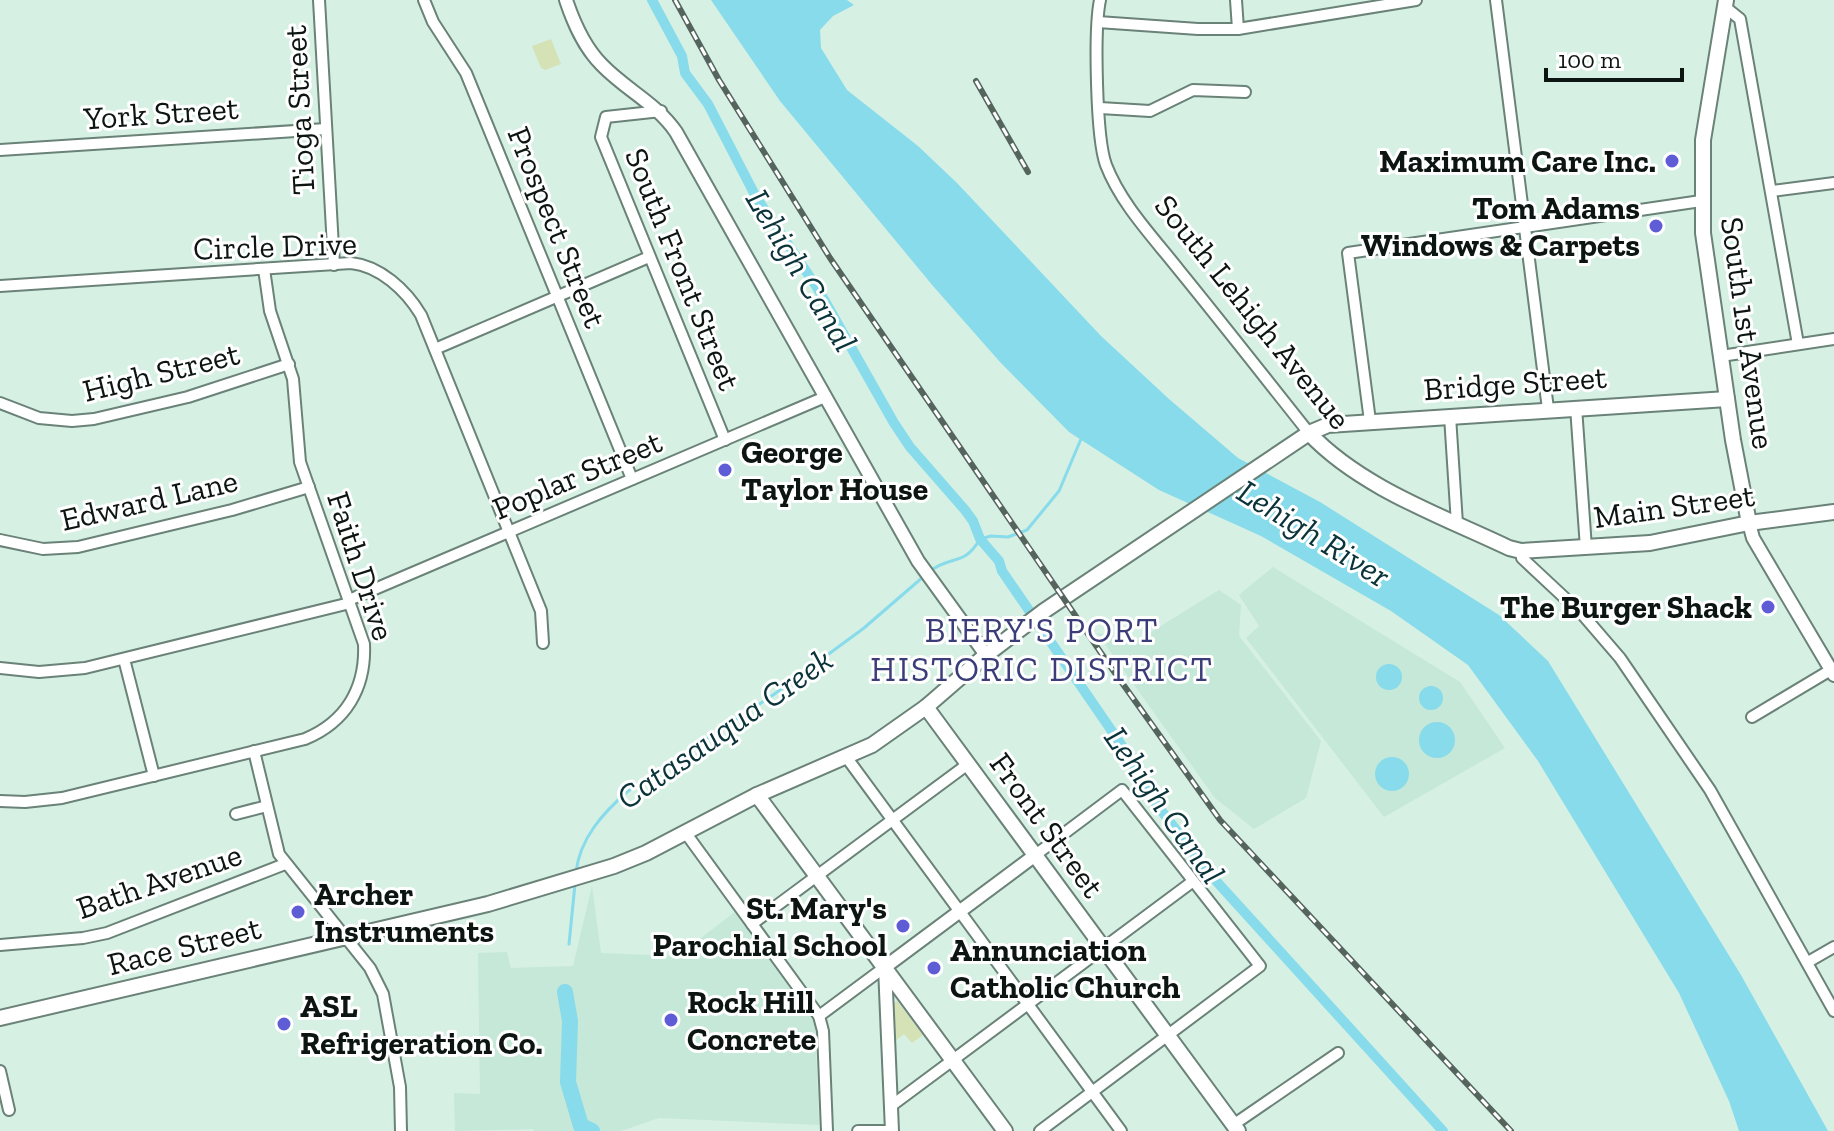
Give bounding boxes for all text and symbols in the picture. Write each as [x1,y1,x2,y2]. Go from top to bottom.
street label: Tioga Street [276,24,322,196]
scale bar [1546,32,1682,82]
text: 100 m [1558,45,1621,74]
street label: York Street [81,89,240,137]
street label: Prospect Street [499,121,615,333]
street label: South Front Street [617,142,749,396]
place label: Maximum Care Inc. [1379,142,1656,180]
marker: Maximum Care Inc. [1663,152,1681,170]
water label: Lehigh Canal [737,182,866,359]
street label: South Lehigh Avenue [1147,187,1359,437]
place label: Tom Adams Windows & Carpets [1361,189,1640,264]
street label: South 1st Avenue [1713,214,1783,452]
marker: Tom Adams Windows & Carpets [1647,217,1665,235]
street label: Circle Drive [192,224,358,268]
street label: High Street [79,334,243,410]
street label: Bridge Street [1422,358,1608,408]
street label: Poplar Street [487,422,667,528]
place label: George Taylor House [741,433,928,508]
street label: Edward Lane [57,461,241,539]
marker: George Taylor House [716,461,734,479]
water label: Lehigh River [1230,471,1398,596]
street label: Main Street [1591,476,1757,536]
street label: Faith Drive [319,487,403,645]
place label: The Burger Shack [1500,588,1752,626]
marker: The Burger Shack [1759,598,1777,616]
district label: BIERY'S PORT HISTORIC DISTRICT [870,610,1214,690]
water label: Catasauqua Creek [609,639,840,818]
water label: Lehigh Canal [1096,719,1234,892]
street label: Front Street [982,745,1112,905]
street label: Bath Avenue [72,835,246,927]
place label: Archer Instruments [314,875,494,950]
place label: St. Mary's Parochial School [652,889,887,964]
marker: Archer Instruments [289,903,307,921]
street label: Race Street [103,909,265,983]
marker: St. Mary's Parochial School [894,917,912,935]
place label: Annunciation Catholic Church [950,931,1181,1006]
marker: Annunciation Catholic Church [925,959,943,977]
place label: Rock Hill Concrete [687,983,816,1058]
place label: ASL Refrigeration Co. [300,987,543,1062]
marker: Rock Hill Concrete [662,1011,680,1029]
marker: ASL Refrigeration Co. [275,1015,293,1033]

